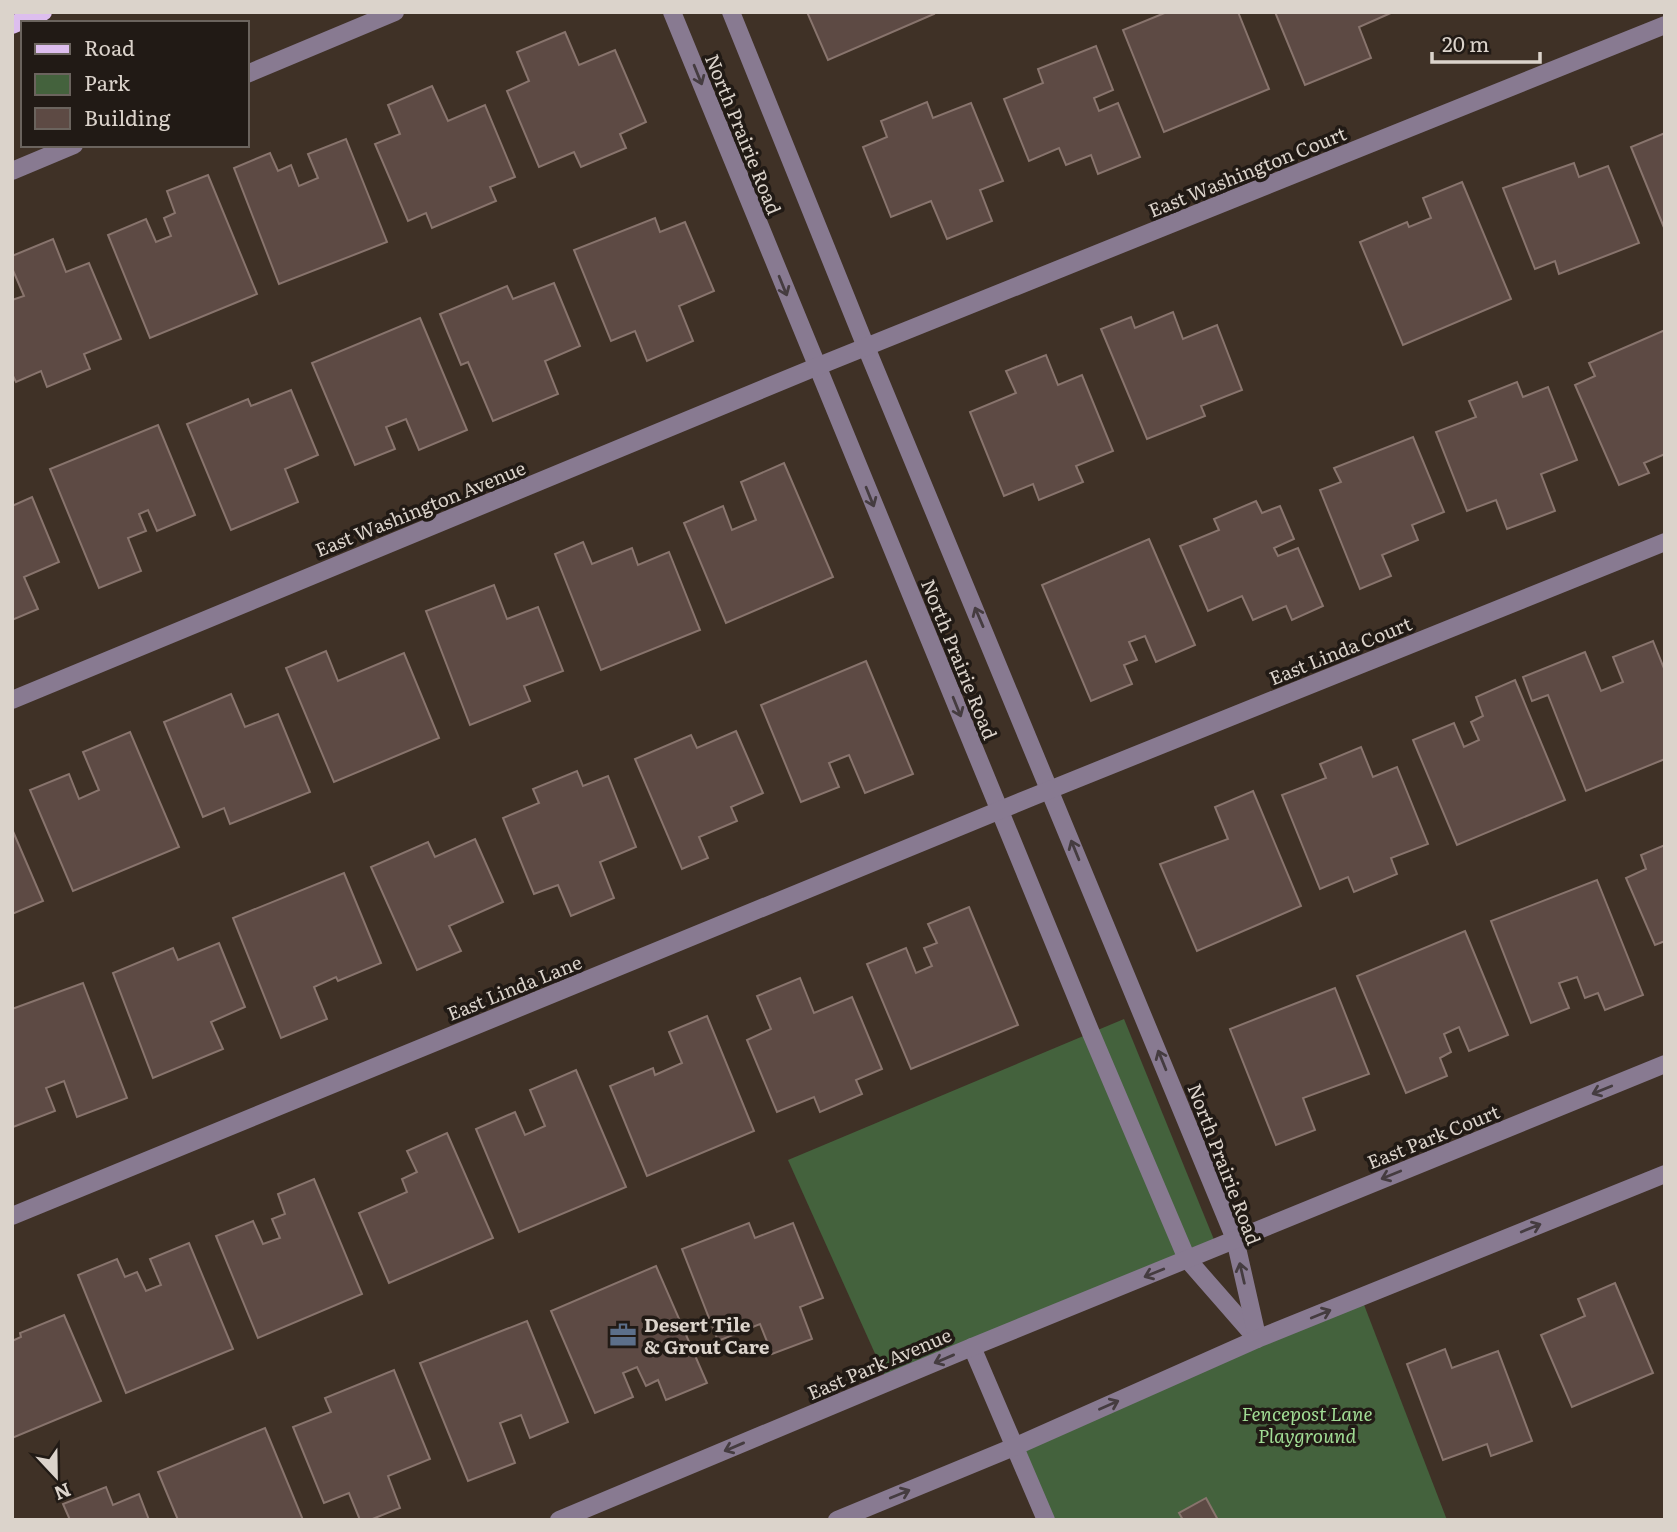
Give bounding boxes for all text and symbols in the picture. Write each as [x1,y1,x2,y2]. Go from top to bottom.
legend [21,21,248,147]
scale bar [1432,21,1540,65]
text: 20 m [1442,27,1489,58]
text: Road [84,31,135,62]
street label: North Prairie Road [699,49,789,219]
one-way arrow [692,64,705,86]
text: Park [84,66,130,97]
text: Building [84,101,171,132]
street label: East Washington Court [1144,118,1350,224]
one-way arrow [778,275,791,297]
street label: East Washington Avenue [311,453,530,563]
one-way arrow [864,485,877,507]
street label: North Prairie Road [915,574,1005,744]
one-way arrow [971,607,984,628]
street label: East Linda Court [1264,608,1416,691]
one-way arrow [951,696,964,717]
one-way arrow [1068,839,1081,861]
street label: East Linda Lane [442,947,586,1027]
one-way arrow [1154,1050,1167,1072]
street label: North Prairie Road [1181,1079,1269,1249]
one-way arrow [1591,1084,1613,1097]
street label: East Park Court [1363,1097,1504,1175]
one-way arrow [1381,1170,1402,1183]
one-way arrow [1520,1221,1542,1234]
one-way arrow [1235,1262,1248,1284]
one-way arrow [1144,1267,1165,1280]
one-way arrow [1309,1306,1331,1319]
place label: Desert Tile & Grout Care [644,1310,770,1360]
office icon: Desert Tile & Grout Care [608,1320,638,1350]
street label: East Park Avenue [803,1320,956,1406]
one-way arrow [933,1353,955,1366]
one-way arrow [1098,1398,1119,1411]
park label: Fencepost Lane Playground [1241,1399,1373,1449]
north arrow [21,1441,91,1511]
one-way arrow [723,1441,745,1454]
text: N [50,1477,75,1509]
one-way arrow [889,1486,910,1499]

